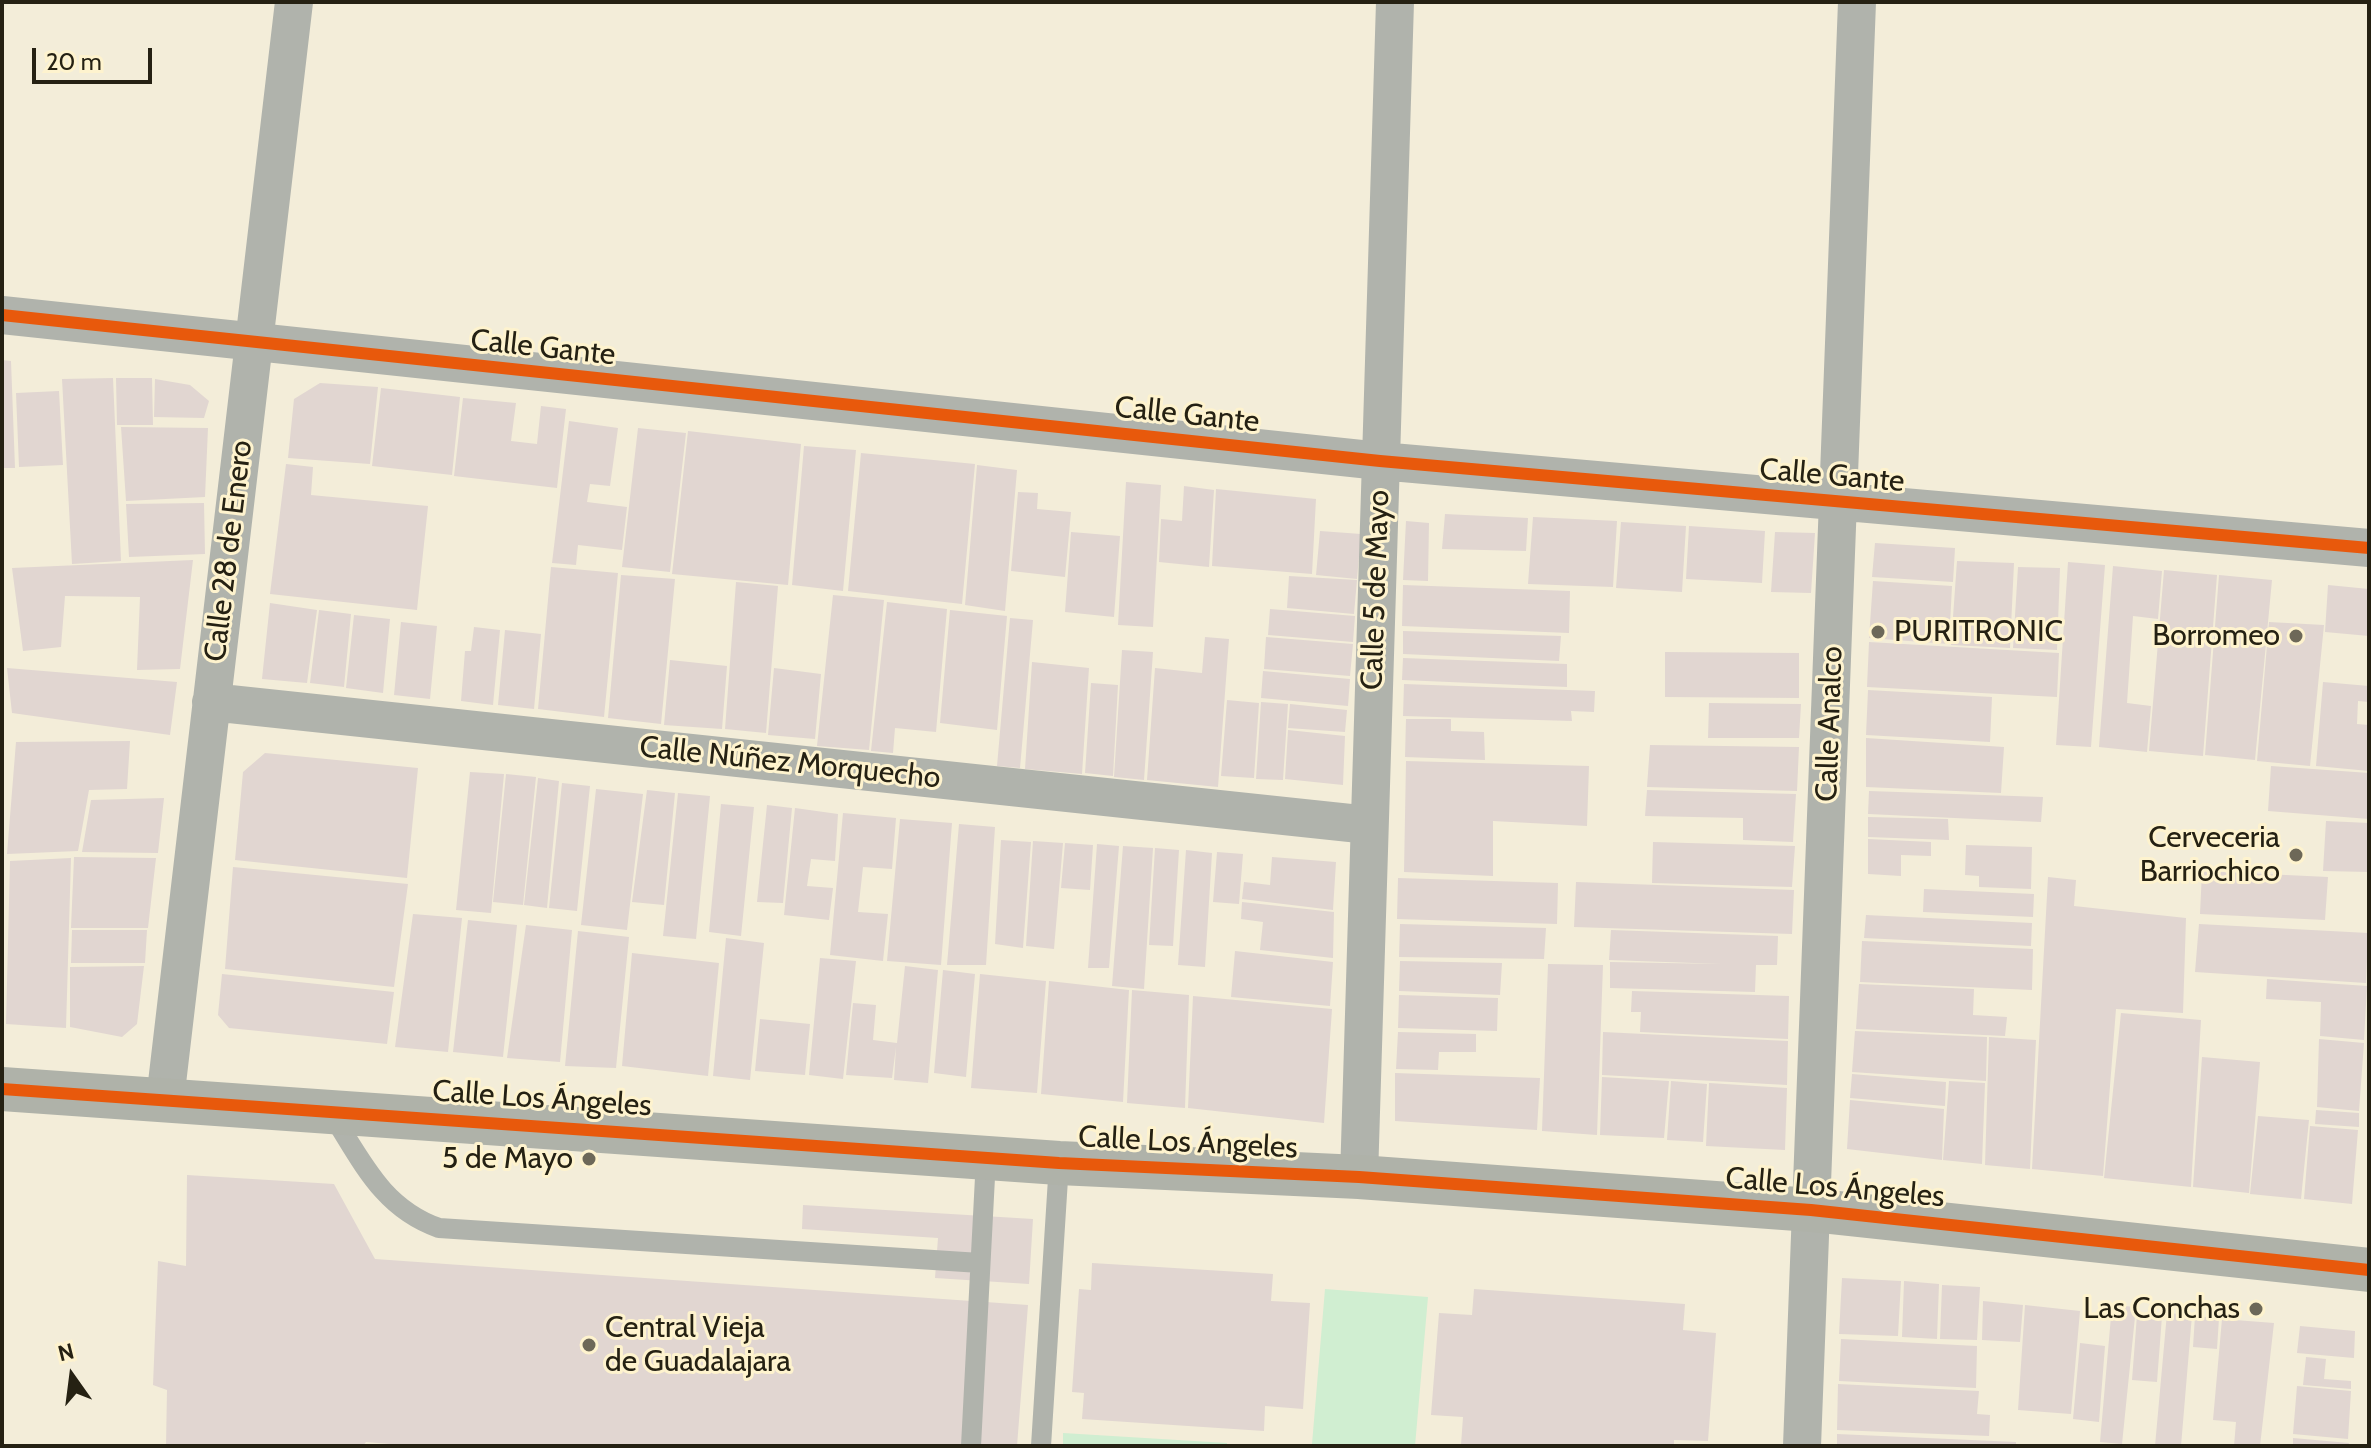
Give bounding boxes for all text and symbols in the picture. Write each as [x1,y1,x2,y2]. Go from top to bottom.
scale bar [36,32,156,82]
text: 20 m [46,47,102,76]
street label: Calle Gante [469,322,617,374]
street label: Calle Gante [1113,389,1261,441]
street label: Calle 28 de Enero [198,438,260,664]
street label: Calle Gante [1758,452,1906,500]
street label: Calle 5 de Mayo [1355,489,1397,691]
place label: PURITRONIC [1894,614,2063,650]
place label: Borromeo [2152,618,2280,654]
marker: PURITRONIC [1869,623,1887,641]
marker: Borromeo [2287,627,2305,645]
street label: Calle Analco [1809,646,1851,802]
street label: Calle Núñez Morquecho [638,729,942,797]
place label: Cerveceria Barriochico [2140,820,2280,890]
marker: Cerveceria Barriochico [2287,846,2305,864]
street label: Calle Los Ángeles [431,1073,653,1125]
street label: Calle Los Ángeles [1077,1119,1299,1167]
place label: 5 de Mayo [442,1141,573,1177]
marker: 5 de Mayo [580,1150,598,1168]
street label: Calle Los Ángeles [1724,1160,1946,1216]
place label: Las Conchas [2083,1291,2240,1327]
marker: Las Conchas [2247,1300,2265,1318]
place label: Central Vieja de Guadalajara [605,1310,791,1380]
north arrow [32,1336,112,1416]
marker: Central Vieja de Guadalajara [580,1336,598,1354]
text: N [55,1337,77,1367]

